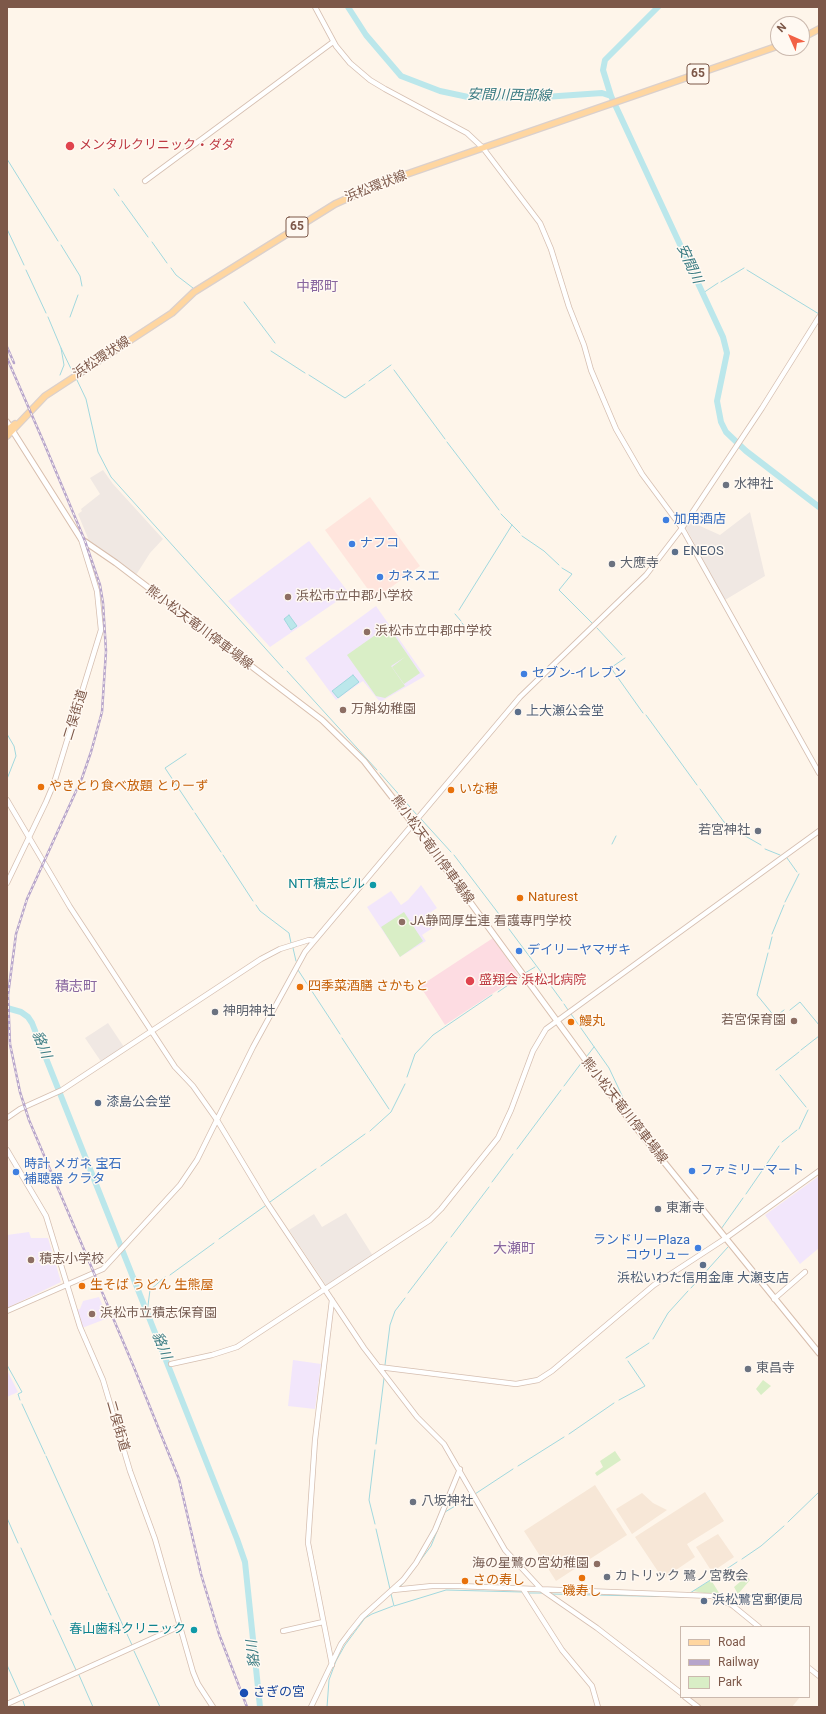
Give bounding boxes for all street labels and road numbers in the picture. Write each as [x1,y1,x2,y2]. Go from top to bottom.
road number: 65 [687,64,709,84]
street label: 浜松環状線 [343,168,409,206]
road number: 65 [286,217,308,237]
street label: 浜松環状線 [70,334,134,382]
street label: 熊小松天竜川停車場線 [142,583,256,673]
street label: 二俣街道 [61,688,91,742]
street label: 熊小松天竜川停車場線 [387,793,477,907]
street label: 熊小松天竜川停車場線 [578,1055,670,1167]
street label: 二俣街道 [102,1399,132,1453]

